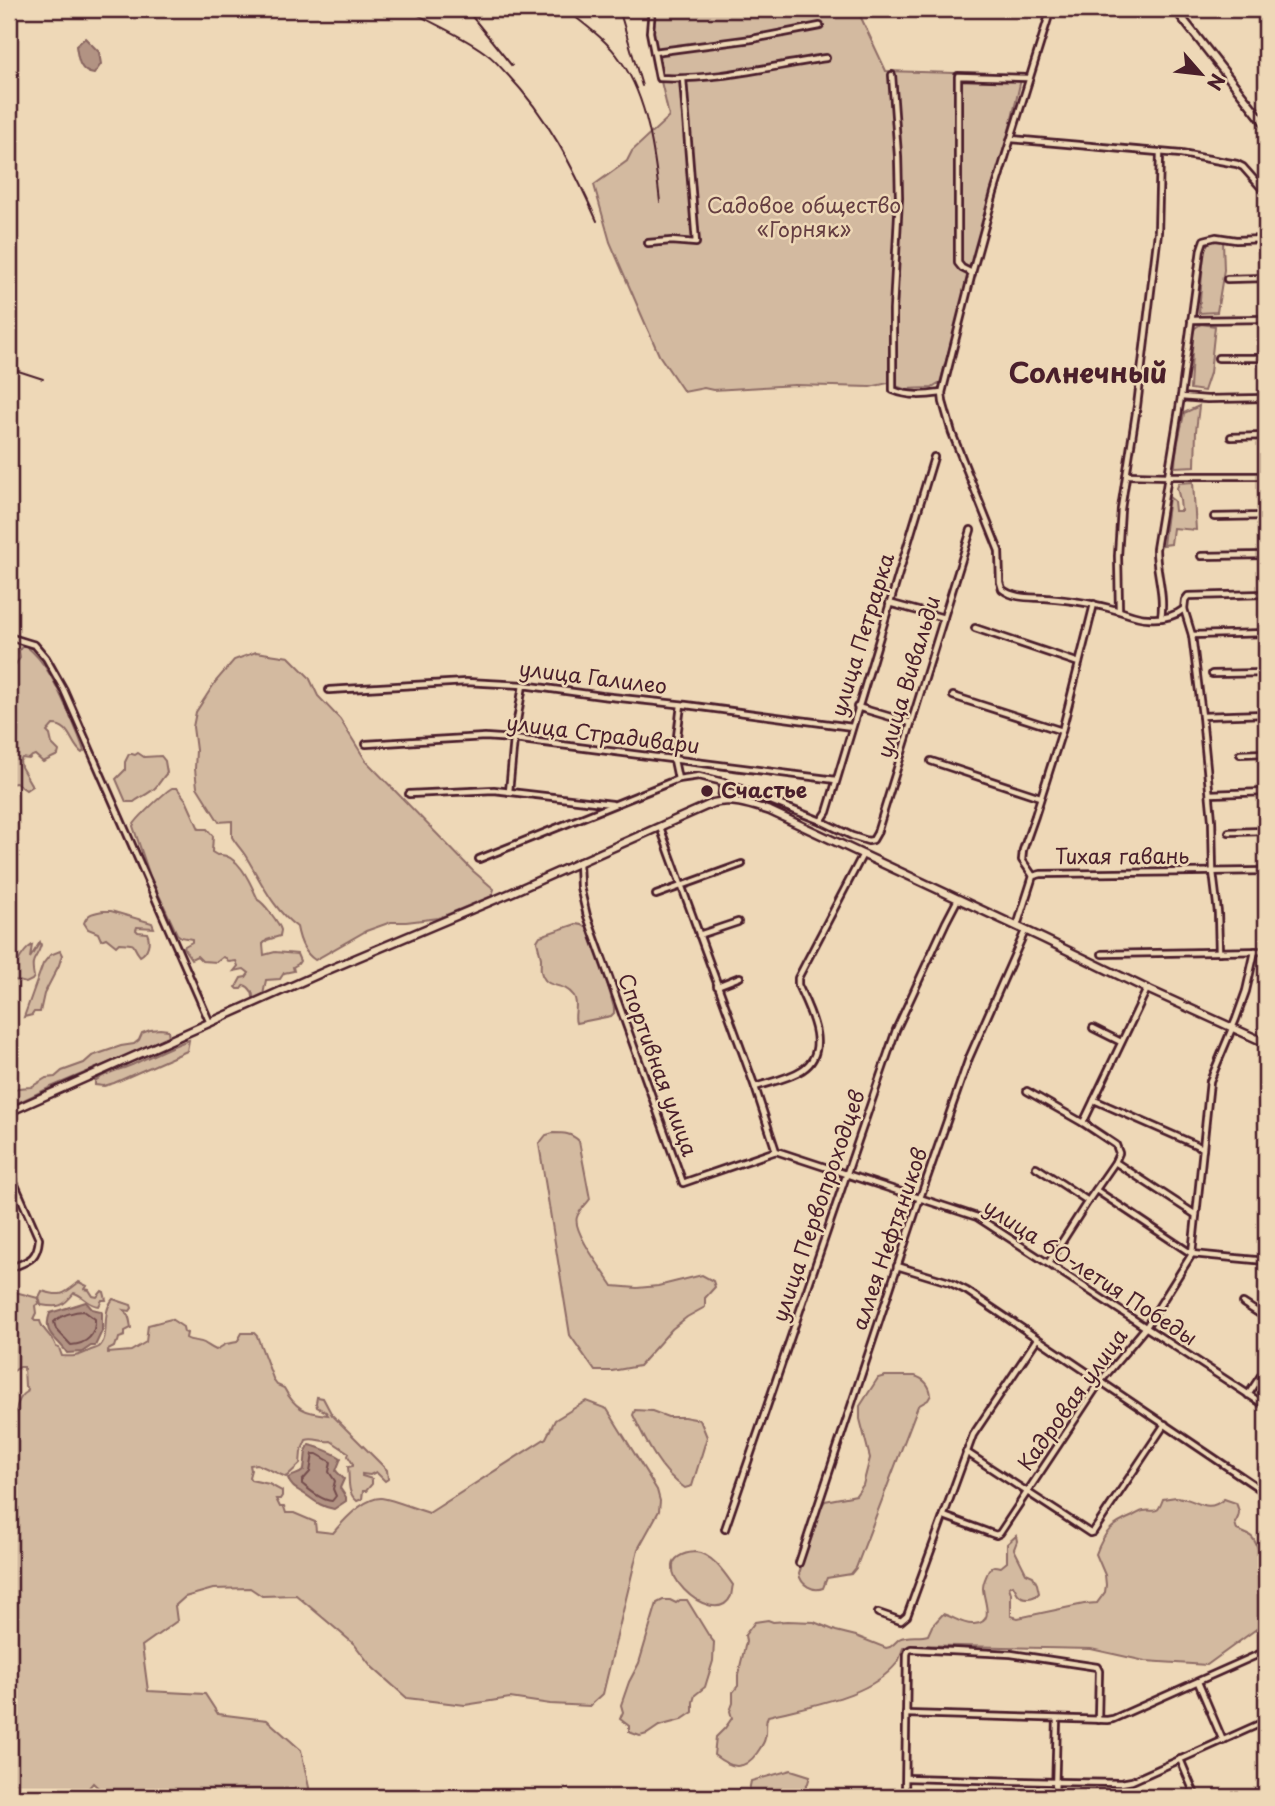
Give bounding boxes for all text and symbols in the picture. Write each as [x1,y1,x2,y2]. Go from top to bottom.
north arrow [1166,38,1236,108]
text: N [1201,69,1233,96]
park label: Садовое общество «Горняк» [707,188,901,244]
district label: Солнечный [1009,350,1168,393]
street label: улица Петрарка [821,549,901,720]
street label: улица Вивальди [867,591,947,762]
street label: улица Галилео [517,651,669,701]
street label: улица Страдивари [505,705,702,761]
place label: Счастье [721,773,807,805]
marker: Счастье [699,783,715,799]
street label: Тихая гавань [1055,839,1189,871]
street label: Спортивная улица [611,968,707,1161]
street label: улица Первопроходцев [762,1085,872,1326]
street label: аллея Нефтяников [842,1143,934,1334]
street label: улица 60-летия Победы [978,1190,1204,1353]
street label: Кадровая улица [1009,1320,1135,1477]

